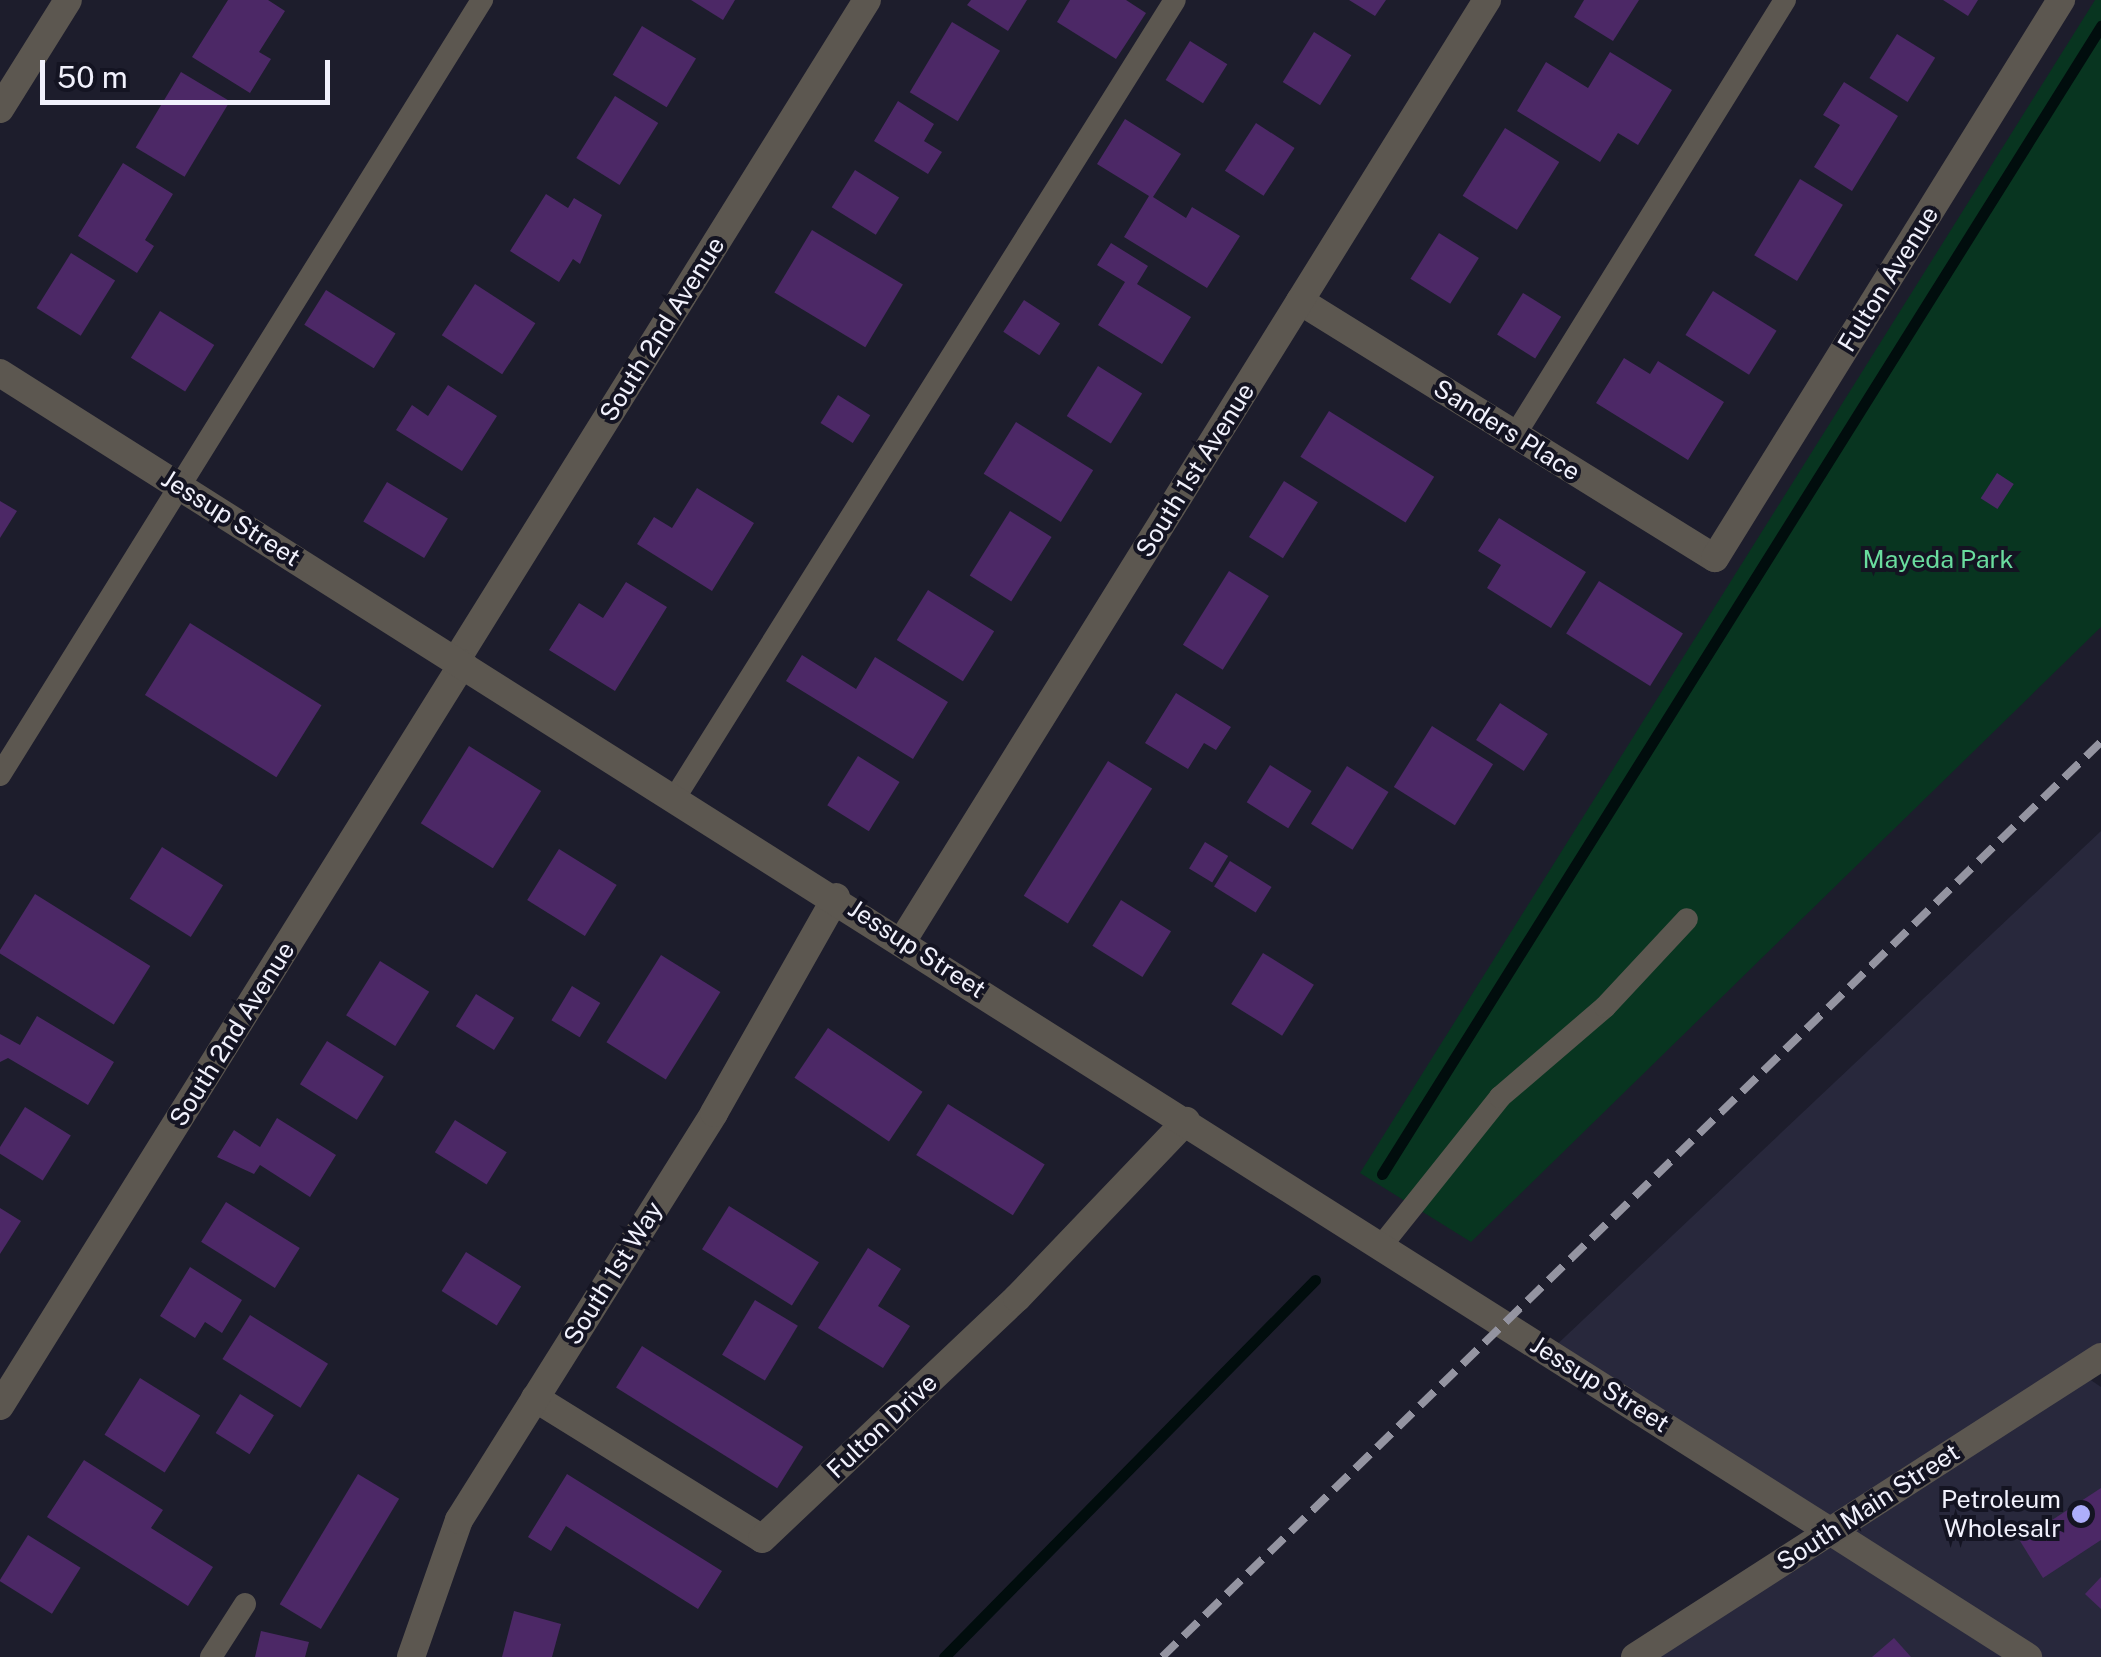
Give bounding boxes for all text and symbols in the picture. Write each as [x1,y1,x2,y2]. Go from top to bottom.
scale bar [45,40,335,102]
text: 50 m [57,59,128,95]
street label: Fulton Avenue [1831,201,1945,357]
street label: South 2nd Avenue [593,231,731,427]
street label: Sanders Place [1428,373,1586,487]
street label: South 1st Avenue [1129,377,1261,563]
street label: Jessup Street [156,463,306,573]
park label: Mayeda Park [1863,544,2013,574]
street label: Jessup Street [843,893,991,1005]
street label: South 2nd Avenue [163,936,301,1132]
street label: South 1st Way [557,1196,669,1350]
street label: Jessup Street [1525,1329,1675,1439]
street label: Fulton Drive [821,1367,943,1485]
street label: South Main Street [1771,1437,1965,1577]
place label: Petroleum Wholesalr [1941,1485,2061,1544]
marker: Petroleum Wholesalr [2070,1503,2092,1525]

